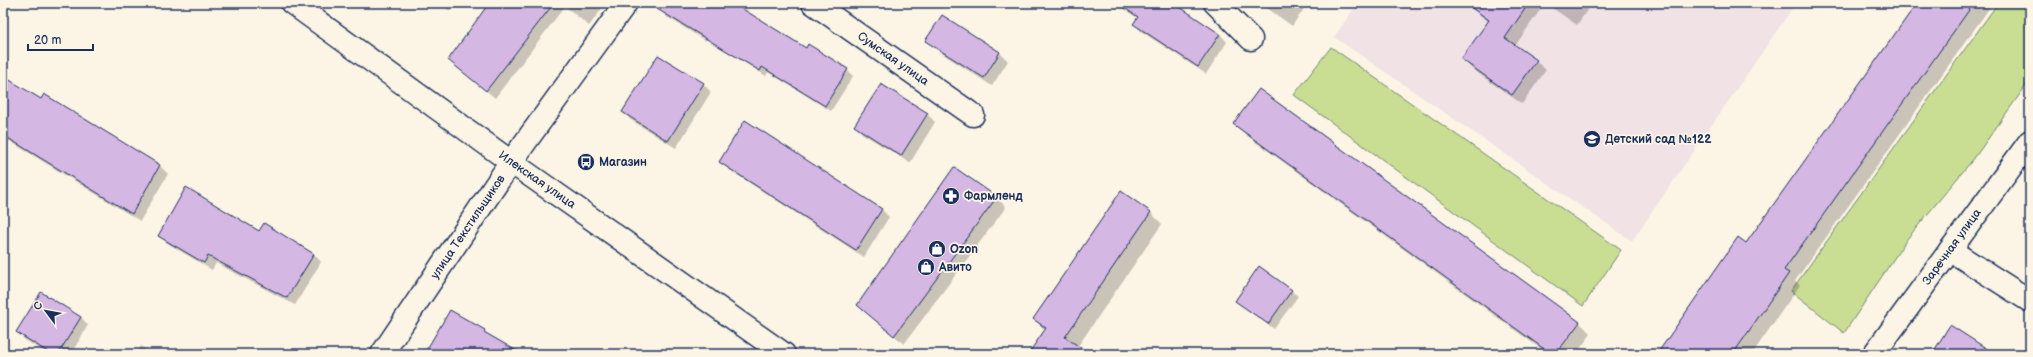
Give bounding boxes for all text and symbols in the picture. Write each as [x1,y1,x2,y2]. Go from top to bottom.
scale bar [28,26,93,52]
street label: Сумская улица [854,29,932,89]
text: 20 m [34,33,61,48]
school or university icon: Детский сад №122 [1582,129,1602,149]
place label: Детский сад №122 [1605,132,1712,147]
street label: Илекская улица [495,148,579,212]
bus stop icon: Магазин [576,152,596,172]
place label: Магазин [599,155,647,170]
street label: улица Текстильщиков [428,171,509,282]
pharmacy icon: Фармленд [941,186,961,206]
place label: Фармленд [964,189,1024,204]
street label: Заречная улица [1919,206,1985,288]
shop icon: Ozon [927,239,947,259]
place label: Ozon [950,242,978,257]
shop icon: Авито [916,257,936,277]
place label: Авито [938,260,972,275]
north arrow [26,291,66,331]
text: С [30,299,46,313]

